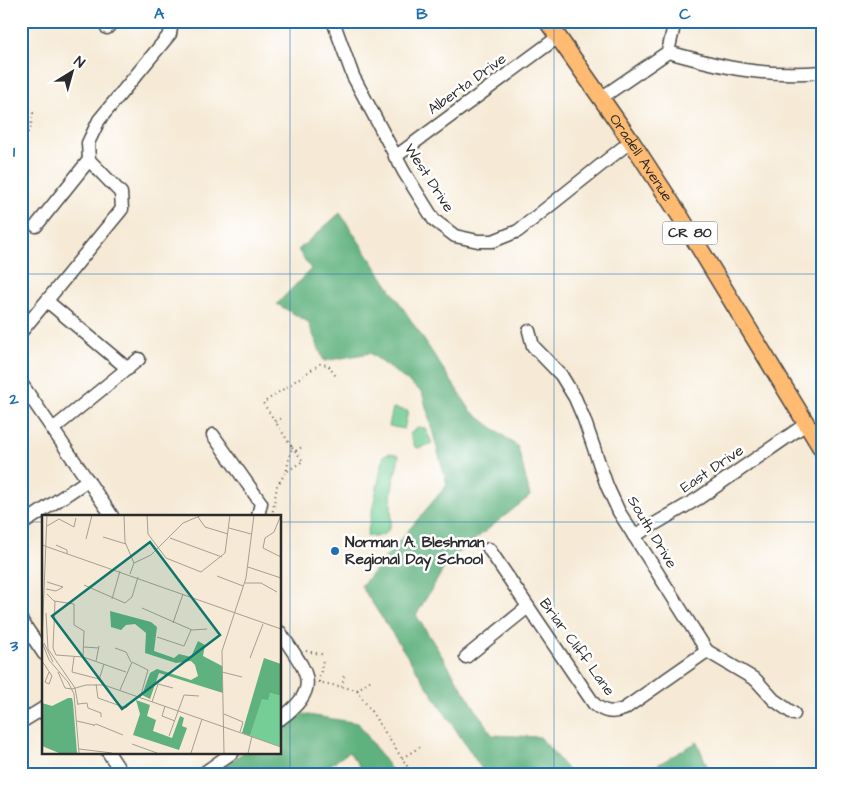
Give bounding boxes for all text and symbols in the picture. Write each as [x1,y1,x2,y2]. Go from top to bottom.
text: A [154,3,165,25]
text: B [416,3,428,25]
text: C [679,3,691,25]
north arrow [48,48,98,98]
street label: Alberta Drive [423,48,511,120]
text: N [70,52,89,73]
street label: Oradell Avenue [605,109,678,205]
street label: West Drive [399,140,459,216]
text: 1 [13,141,16,163]
road number: CR 80 [662,222,718,244]
text: 2 [8,388,19,410]
street label: East Drive [676,440,748,498]
street label: South Drive [622,492,682,572]
inset map [42,515,281,754]
place label: Norman A. Bleshman Regional Day School [345,532,485,572]
marker: Norman A. Bleshman Regional Day School [329,545,341,557]
street label: Briar Cliff Lane [534,594,620,700]
text: 3 [9,635,19,657]

